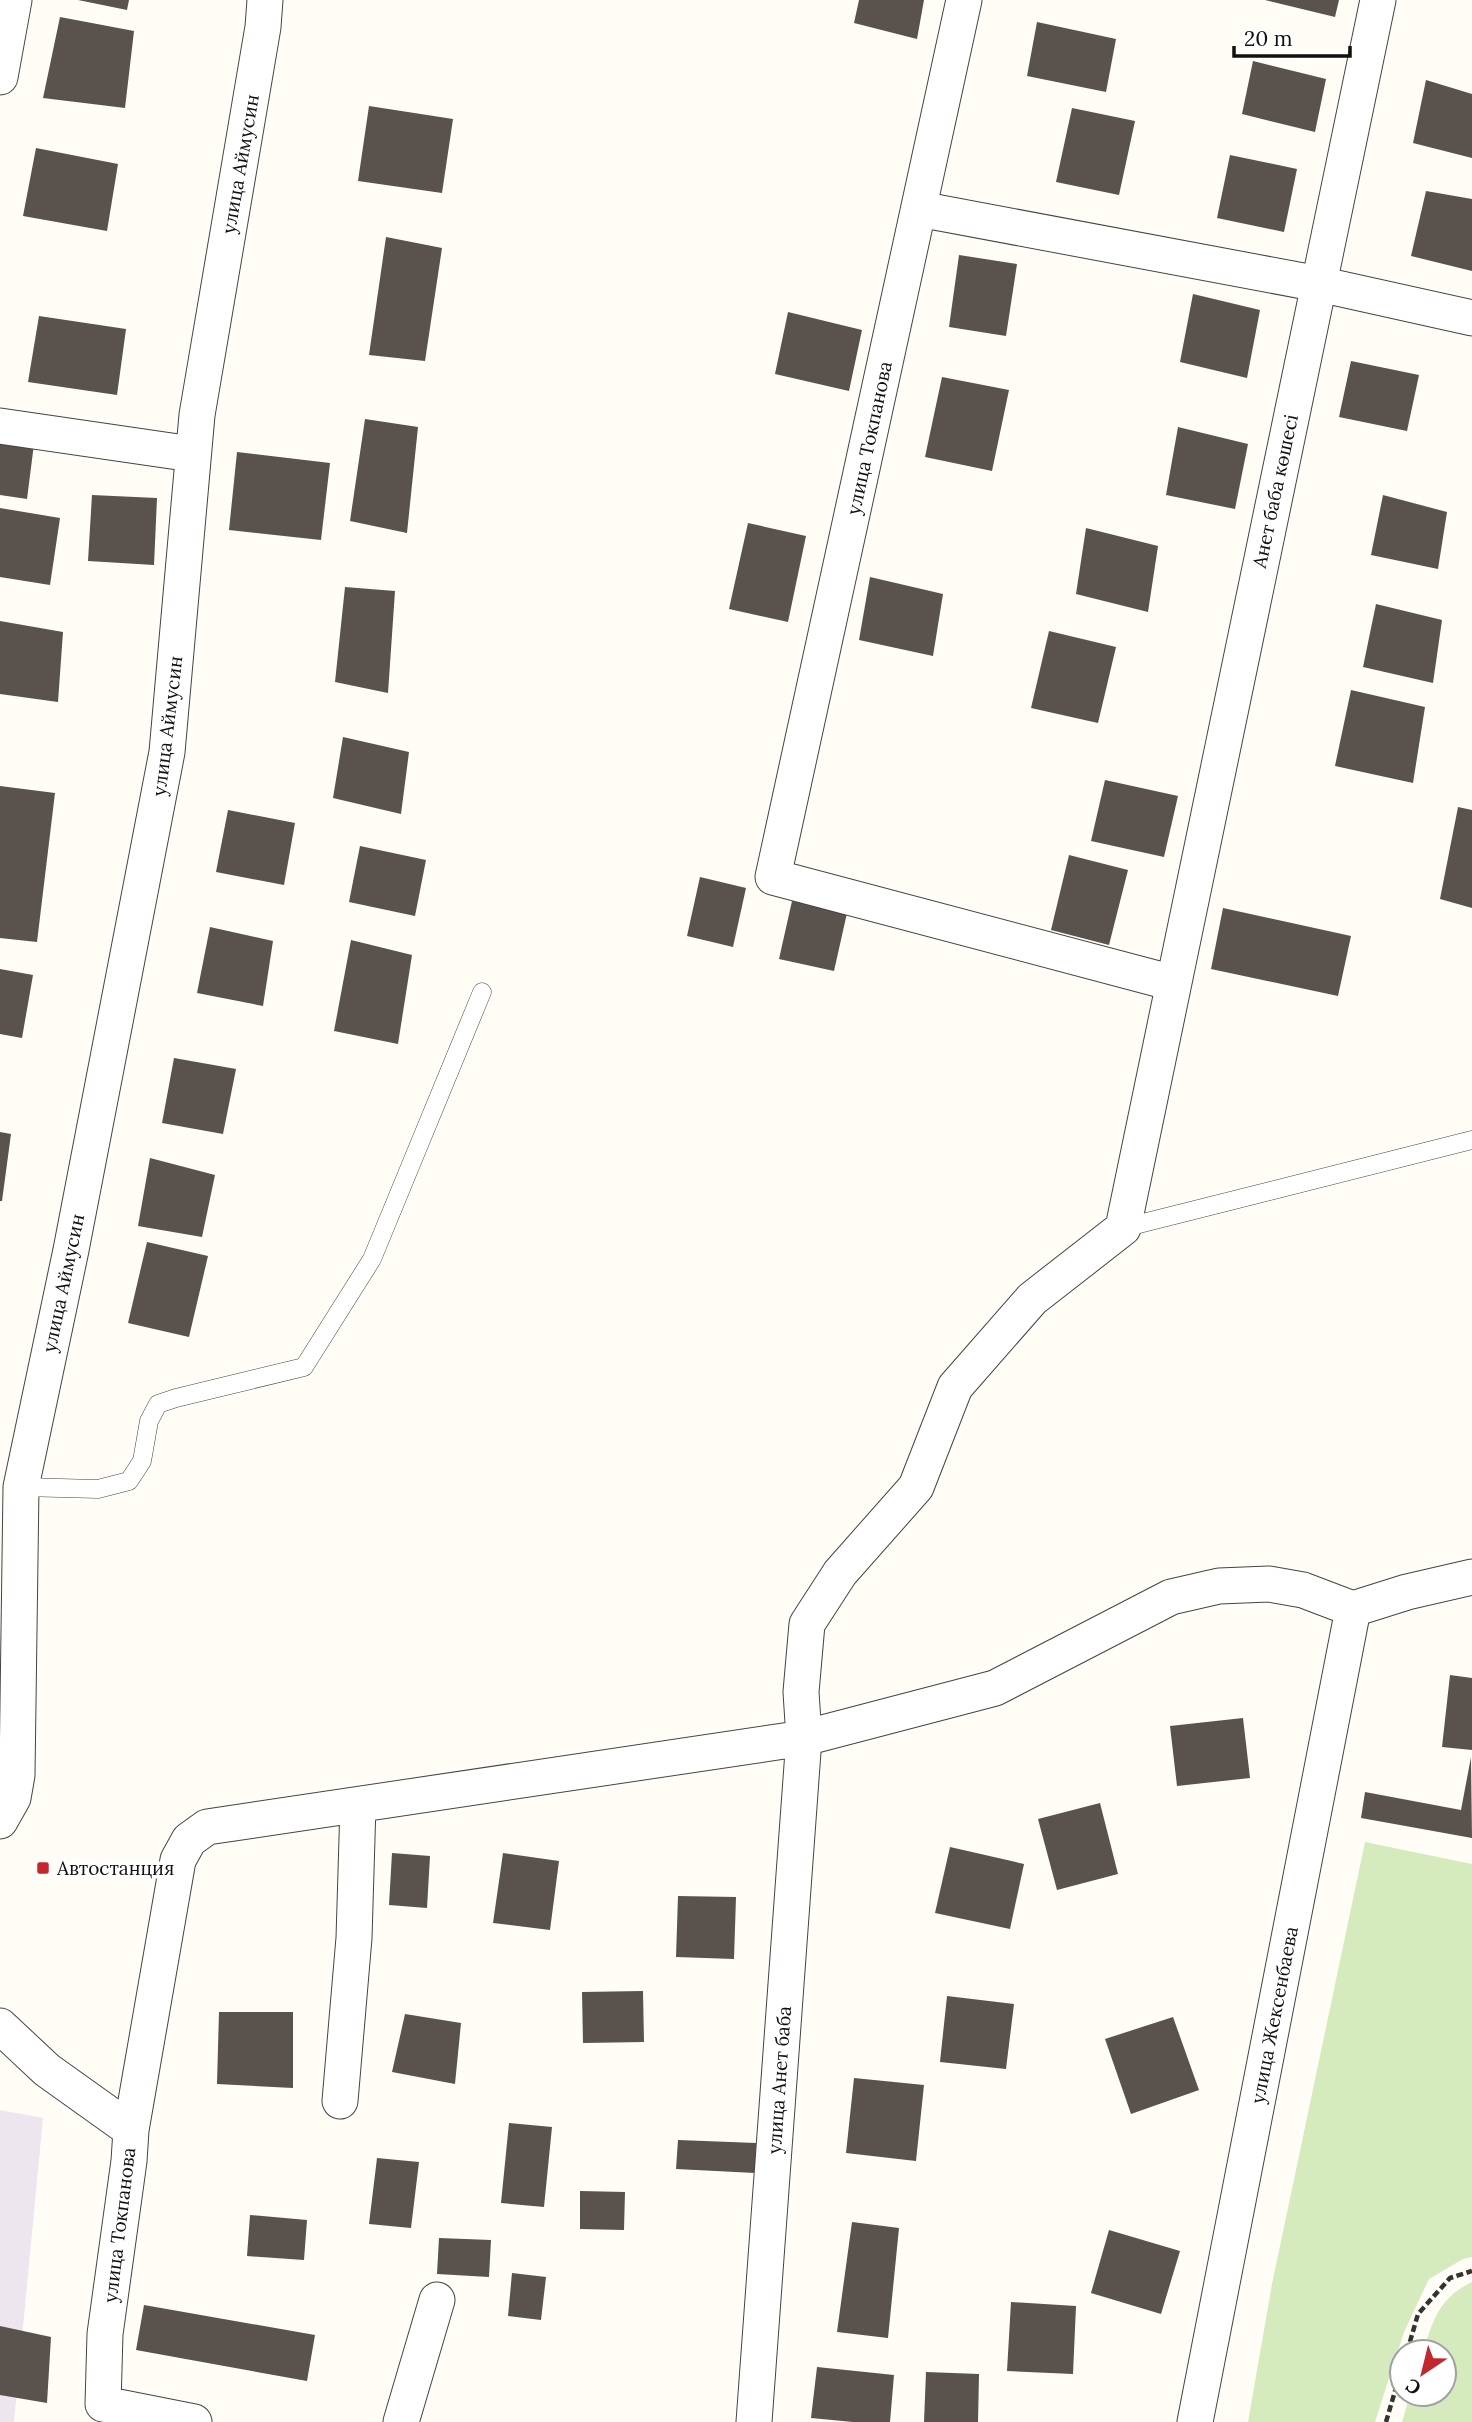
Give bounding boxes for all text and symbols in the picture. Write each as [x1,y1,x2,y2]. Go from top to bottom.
scale bar [1234,14,1350,58]
text: 20 m [1244,25,1293,52]
street label: улица Аймусин [216,92,264,236]
street label: улица Токпанова [841,359,897,517]
street label: Анет баба көшесі [1247,412,1303,571]
street label: улица Аймусин [146,654,188,798]
street label: улица Аймусин [37,1211,89,1355]
place label: Автостанция [56,1856,174,1880]
marker: Автостанция [35,1860,51,1876]
street label: улица Жексенбаева [1245,1924,1303,2106]
street label: улица Анет баба [762,2005,796,2155]
street label: улица Токпанова [98,2146,140,2304]
north arrow [1388,2338,1458,2408]
text: С [1401,2373,1425,2401]

